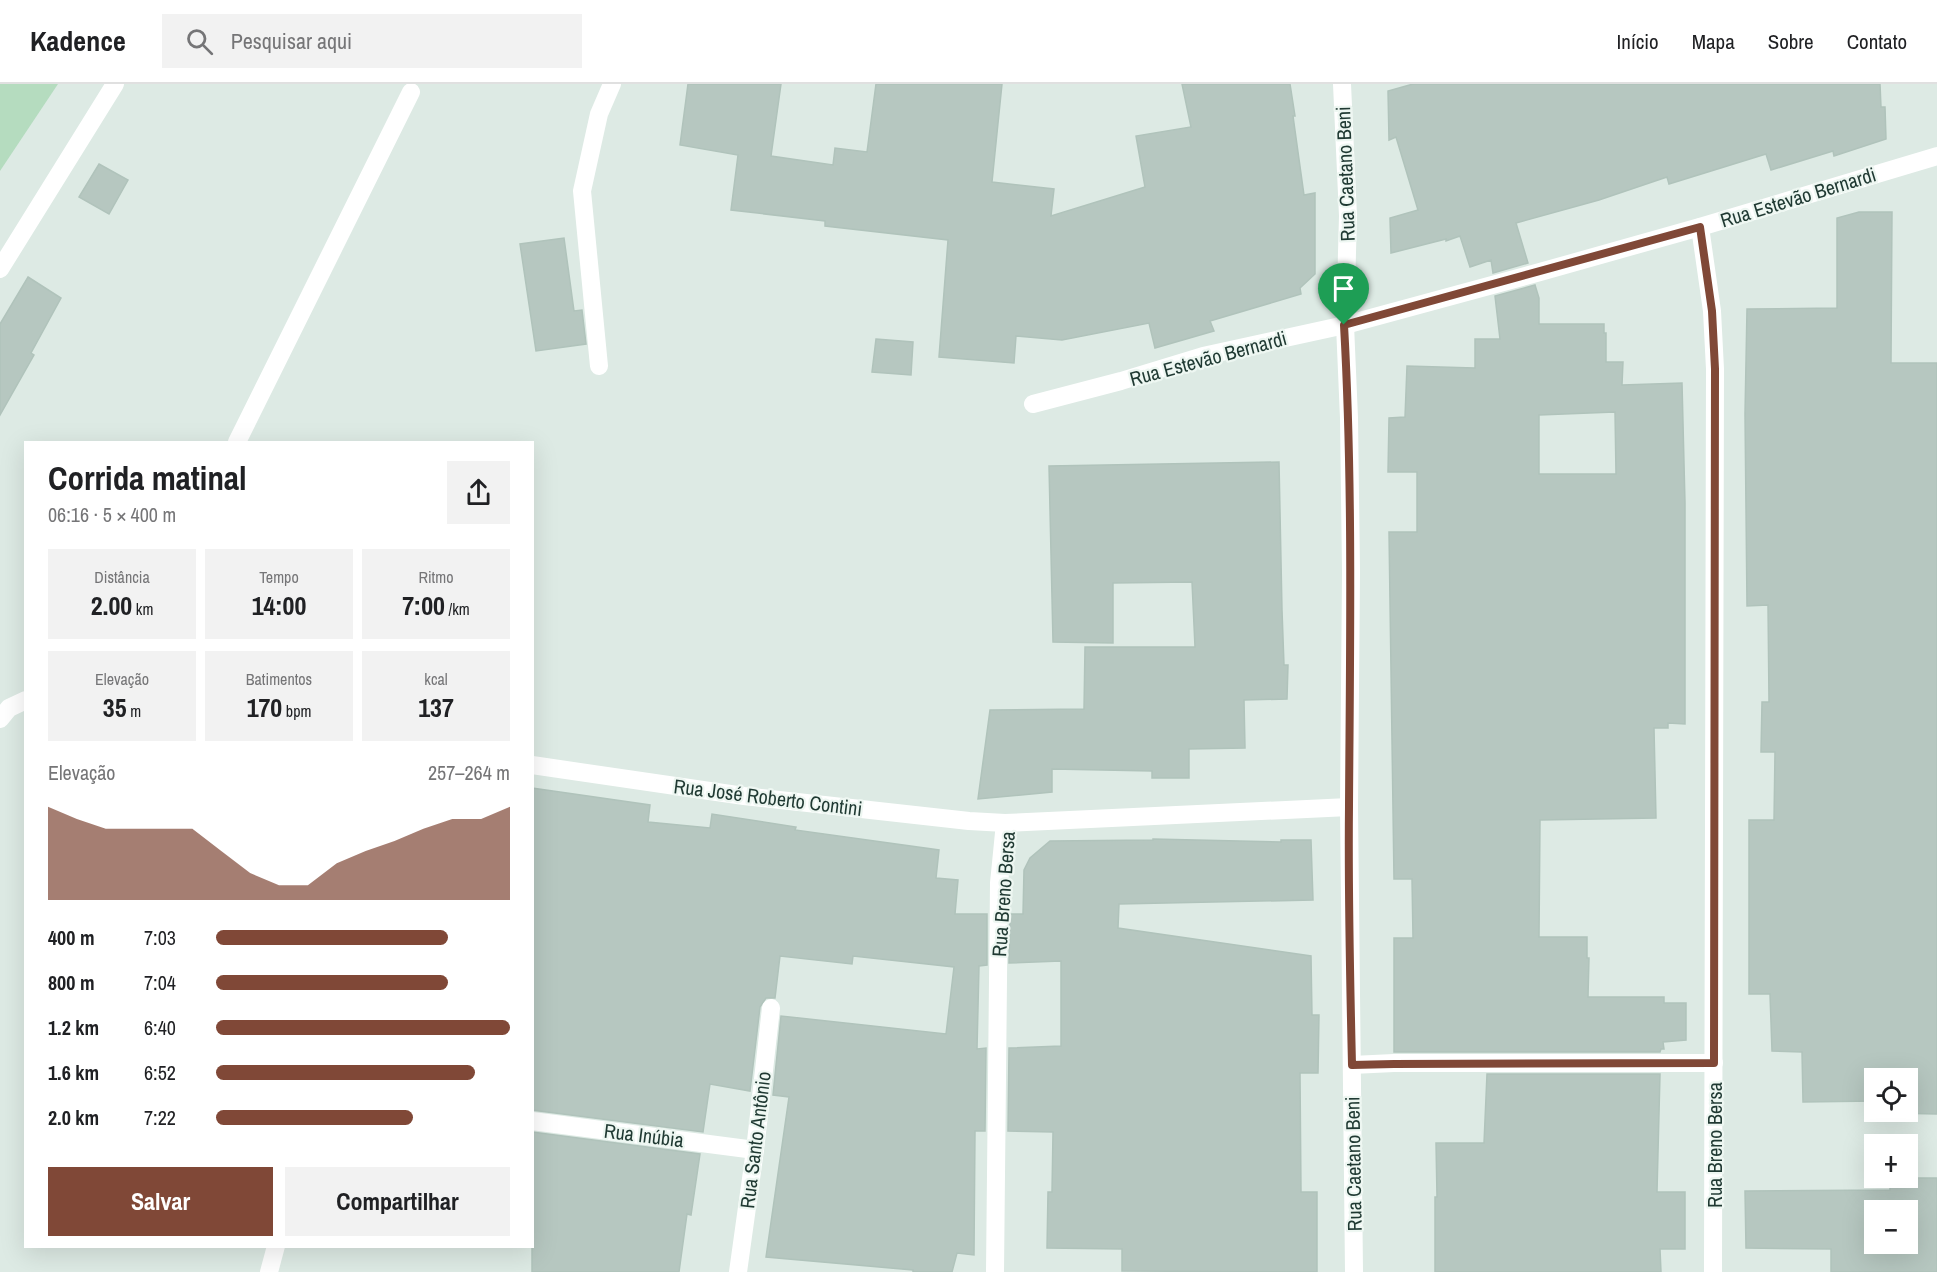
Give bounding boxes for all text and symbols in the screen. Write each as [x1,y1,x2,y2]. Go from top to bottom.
search box [162,14,582,68]
text: Kadence [30,22,126,60]
icon: search [183,25,216,58]
text: Pesquisar aqui [231,26,352,56]
text: Início [1617,27,1659,56]
text: Mapa [1692,27,1735,56]
text: Sobre [1768,27,1814,56]
text: Contato [1847,27,1907,56]
street label: Rua Caetano Beni [1329,106,1361,242]
street label: Rua Estevão Bernardi [1717,160,1879,234]
pin [1318,263,1369,325]
icon: arrive [1327,272,1360,305]
street label: Rua Estevão Bernardi [1127,324,1289,392]
text: Corrida matinal [48,456,247,500]
button: share [447,461,510,524]
text: 06:16 · 5 × 400 m [48,501,176,528]
text: Distância [94,566,150,588]
text: Tempo [259,566,299,588]
text: Ritmo [419,566,454,588]
text: 2.00 [91,588,132,623]
text: 14:00 [252,588,306,623]
text: 7:00 [402,588,445,623]
text: km [132,598,153,620]
text: /km [445,598,470,620]
text: Elevação [95,668,149,690]
text: Batimentos [246,668,312,690]
text: kcal [424,668,448,690]
text: 35 [103,690,127,725]
text: 170 [247,690,282,725]
text: 137 [418,690,454,725]
text: m [127,700,141,722]
text: bpm [282,700,311,722]
text: Elevação [48,759,115,786]
text: 257–264 m [428,759,510,786]
street label: Rua José Roberto Contini [672,772,864,822]
street label: Rua Breno Bersa [985,830,1021,958]
text: 400 m [48,924,95,951]
text: 7:03 [144,924,176,951]
text: 800 m [48,969,95,996]
text: 7:04 [144,969,176,996]
text: 1.2 km [48,1014,99,1041]
text: 6:40 [144,1014,176,1041]
text: 1.6 km [48,1059,99,1086]
text: 6:52 [144,1059,176,1086]
map controls [1864,1068,1918,1254]
button: locate [1864,1068,1918,1122]
street label: Rua Santo Antônio [733,1070,777,1210]
street label: Rua Breno Bersa [1701,1082,1728,1208]
street label: Rua Caetano Beni [1338,1096,1368,1232]
text: 2.0 km [48,1104,99,1131]
text: 7:22 [144,1104,176,1131]
street label: Rua Inúbia [603,1117,685,1153]
button: + [1864,1134,1918,1188]
button: Salvar [48,1167,273,1236]
button: Compartilhar [285,1167,510,1236]
button: − [1864,1200,1918,1254]

